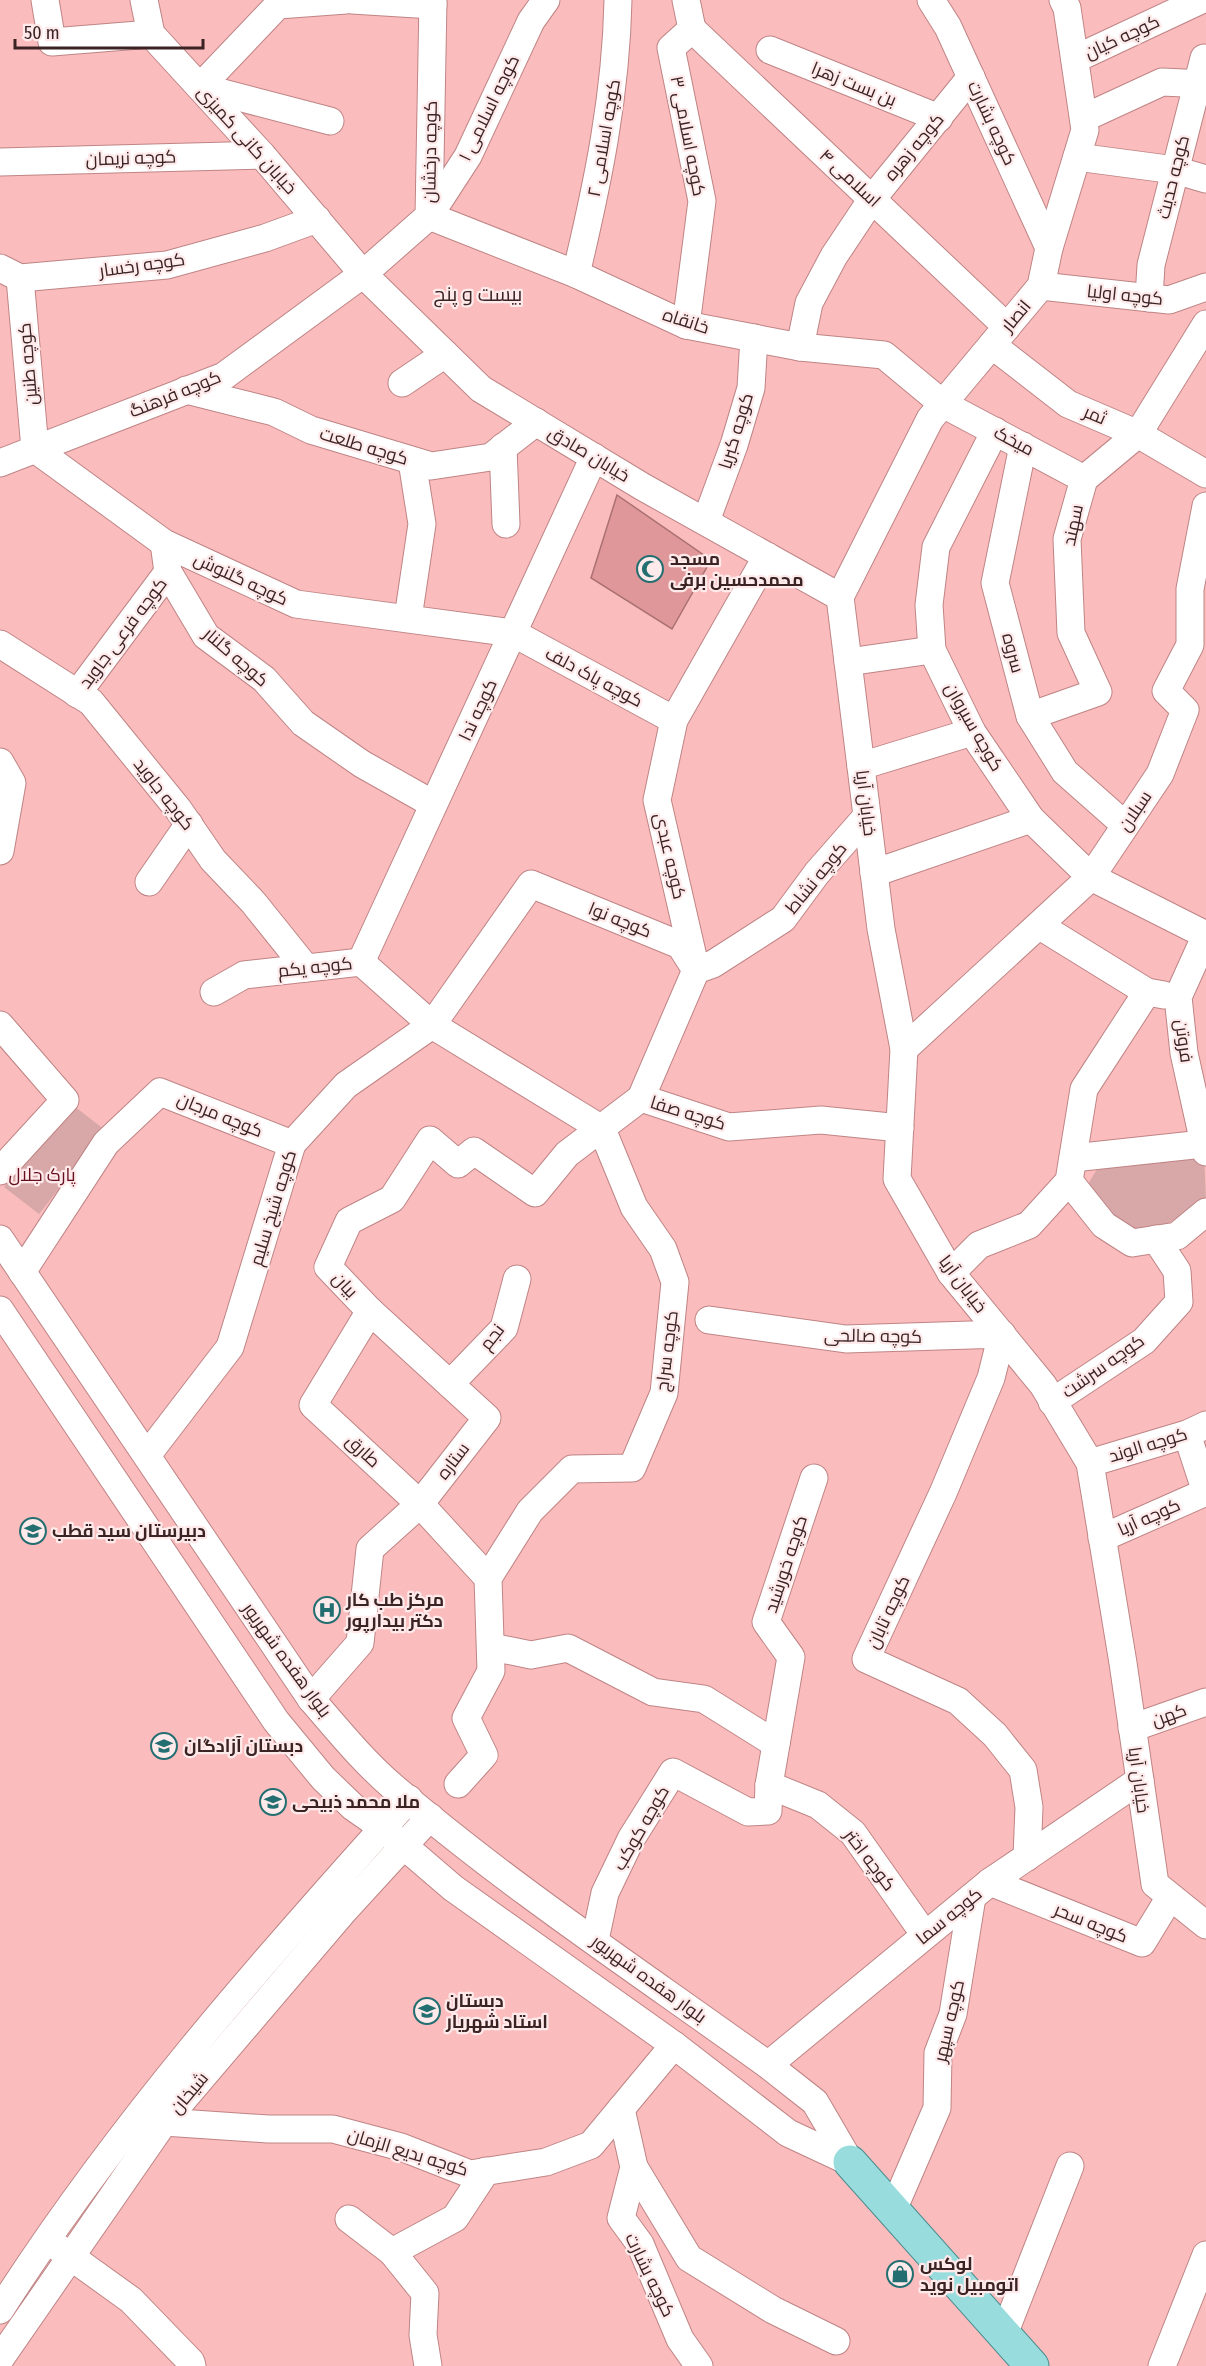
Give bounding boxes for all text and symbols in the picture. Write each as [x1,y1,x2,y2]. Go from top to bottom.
street label: کوچه کیان [1081,10,1163,65]
scale bar [15,12,202,50]
text: 50 m [24,22,60,44]
street label: کوچه اسلامی ۱ [454,51,525,165]
street label: بن بست زهرا [808,57,900,111]
street label: کوچه اسلامی ۳ [665,74,710,198]
street label: کوچه اسلامی ۲ [583,77,626,199]
street label: کوچه بشارت [962,77,1021,169]
street label: خیابان کانی کمیزی [192,81,302,199]
street label: کوچه درخشان [418,101,443,203]
street label: کوچه زهره [879,109,949,186]
street label: کوچه حدیث [1152,133,1195,221]
street label: اسلامی ۴ [815,144,885,212]
street label: کوچه نریمان [85,145,177,172]
street label: کوچه رخسار [97,248,187,283]
street label: کوچه اولیا [1086,280,1164,311]
district label: بیست و پنج [434,282,522,308]
street label: انصار [996,296,1036,337]
street label: خانقاه [660,303,712,339]
street label: کوچه طنین [13,322,44,406]
street label: کوچه فرهنگ [126,366,224,423]
street label: کوچه کبریا [714,390,759,472]
street label: ثمر [1079,400,1110,430]
street label: خیابان صادق [544,421,634,488]
street label: میخک [990,421,1038,461]
street label: کوچه طلعت [317,422,411,471]
street label: سهند [1058,502,1088,548]
street label: کوچه گلنوش [190,548,292,611]
place label: مسجد محمدحسین برفی [670,548,804,591]
mosque icon: مسجد محمدحسین برفی [635,554,665,584]
street label: کوچه فرعی جاوید [74,573,173,693]
street label: کوچه گلنار [197,622,273,692]
street label: سروه [997,631,1029,675]
street label: کوچه پاک دلف [541,642,647,713]
street label: کوچه ندا [454,676,503,745]
street label: کوچه سیروان [939,679,1008,776]
street label: کوچه جاوید [128,753,199,835]
street label: خیابان آریا [851,769,881,837]
street label: سبلان [1114,787,1156,835]
street label: کوچه عبدی [648,811,691,902]
street label: کوچه نشاط [781,838,852,919]
street label: کوچه نوا [585,897,655,944]
street label: کوچه یکم [277,952,353,983]
street label: فروتن [1170,1018,1198,1064]
street label: کوچه مرجان [174,1088,266,1143]
street label: کوچه صفا [647,1091,728,1136]
street label: کوچه شیخ سلیم [245,1148,302,1269]
park label: پارک جلال [8,1164,76,1187]
street label: خیابان آریا [934,1251,992,1317]
street label: بیان [328,1267,362,1303]
street label: کوچه سراج [651,1309,684,1393]
street label: نجم [475,1319,510,1355]
street label: کوچه صالحی [824,1324,922,1349]
street label: کوچه سرشت [1057,1329,1149,1403]
street label: کوچه الوند [1106,1423,1190,1468]
street label: طارق [341,1430,385,1473]
street label: ستاره [432,1438,474,1484]
street label: کوچه آریا [1114,1494,1184,1541]
street label: کوچه خورشید [760,1512,813,1616]
school or university icon: دبیرستان سید قطب [18,1516,48,1546]
place label: دبیرستان سید قطب [52,1520,206,1542]
street label: کوچه تابان [861,1572,915,1653]
place label: مرکز طب کار دکتر بیدارپور [345,1589,444,1633]
hospital icon: مرکز طب کار دکتر بیدارپور [312,1595,342,1625]
street label: بلوار هفده شهریور [237,1597,336,1722]
street label: کهن [1148,1699,1190,1731]
school or university icon: دبستان آزادگان [149,1731,179,1761]
place label: دبستان آزادگان [184,1735,303,1757]
street label: خیابان آریا [1123,1745,1155,1815]
street label: کوچه کوکب [608,1782,675,1875]
school or university icon: ملا محمد ذبیحی [258,1787,288,1817]
place label: ملا محمد ذبیحی [292,1791,420,1813]
street label: کوچه اختر [838,1824,900,1896]
street label: کوچه سما [912,1883,987,1950]
street label: کوچه سحر [1050,1898,1131,1949]
street label: بلوار هفده شهریور [586,1929,711,2028]
street label: کوچه سپهر [929,1978,970,2065]
place label: دبستان استاد شهریار [445,1990,548,2033]
school or university icon: دبستان استاد شهریار [412,1996,442,2026]
street label: شیخان [165,2067,213,2119]
street label: کوچه بدیع الزمان [345,2123,471,2182]
street label: کوچه بشارت [619,2229,680,2321]
place label: لوکس اتومبیل نوید [920,2253,1019,2296]
shop icon: لوکس اتومبیل نوید [885,2259,915,2289]

